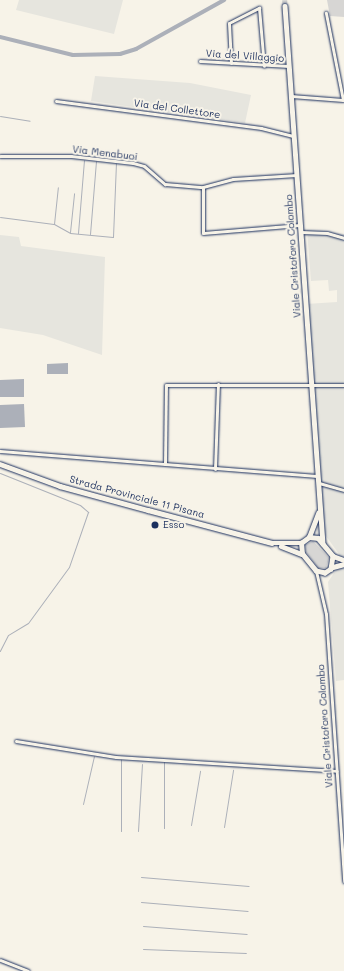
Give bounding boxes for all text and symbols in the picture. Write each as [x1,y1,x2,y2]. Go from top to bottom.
street label: Via del Villaggio [205,47,285,65]
street label: Via del Collettore [133,97,221,121]
street label: Via Menabuoi [72,143,138,163]
street label: Viale Cristoforo Colombo [283,194,303,318]
street label: Strada Provinciale 11 Pisana [68,473,206,521]
place label: Esso [163,519,184,531]
marker: Esso [150,520,160,530]
street label: Viale Cristoforo Colombo [315,664,335,788]

